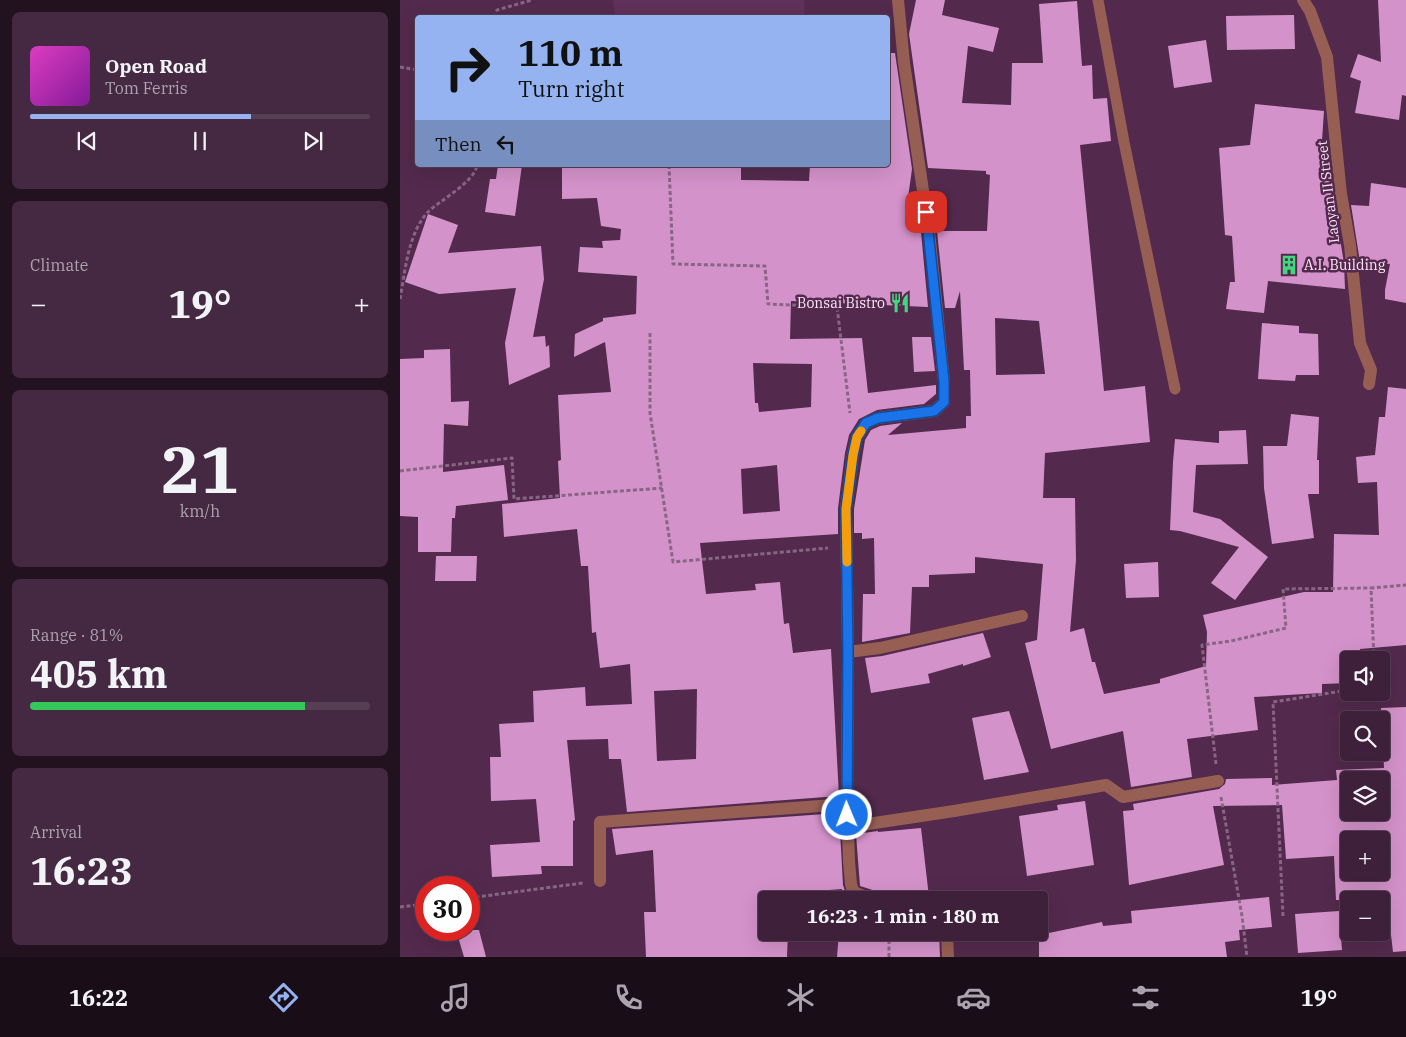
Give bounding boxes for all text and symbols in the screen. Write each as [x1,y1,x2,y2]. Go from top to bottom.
text: 110 m [518,30,623,76]
icon: right [435,35,500,100]
text: Open Road [105,54,207,78]
text: Turn right [518,74,625,103]
text: Tom Ferris [105,78,188,98]
icon: previous [73,127,101,155]
icon: pause [186,127,214,155]
icon: next [299,127,327,155]
icon: left [492,130,520,158]
text: Then [435,132,482,156]
street label: Laoyan II Street [1313,140,1343,244]
pin [905,191,947,233]
icon: arrive [912,198,940,226]
building icon: A.I. Building [1278,254,1300,276]
text: Climate [30,255,88,275]
place label: A.I. Building [1304,256,1386,274]
text: 19° [168,279,232,328]
text: − [30,285,47,322]
text: + [353,285,370,322]
restaurant icon: Bonsai Bistro [889,292,911,314]
place label: Bonsai Bistro [797,294,885,312]
text: 21 [161,426,239,511]
text: km/h [180,501,220,521]
text: Range · 81% [30,625,123,645]
text: 405 km [30,649,168,698]
map controls [1340,651,1390,941]
button: sound [1340,651,1390,701]
button: search [1340,711,1390,761]
button: layers [1340,771,1390,821]
position arrow [820,788,872,840]
text: Arrival [30,822,82,842]
button: + [1340,831,1390,881]
text: 16:23 [30,846,133,895]
speed limit sign: 30 [415,876,480,941]
button: − [1340,891,1390,941]
text: 16:23 · 1 min · 180 m [807,904,999,928]
icon: directions [266,980,301,1015]
icon: music [438,980,473,1015]
icon: phone [611,980,646,1015]
icon: climate [783,980,818,1015]
icon: car [956,980,991,1015]
icon: filters [1128,980,1163,1015]
text: 16:22 [69,983,128,1012]
text: 19° [1300,983,1337,1012]

